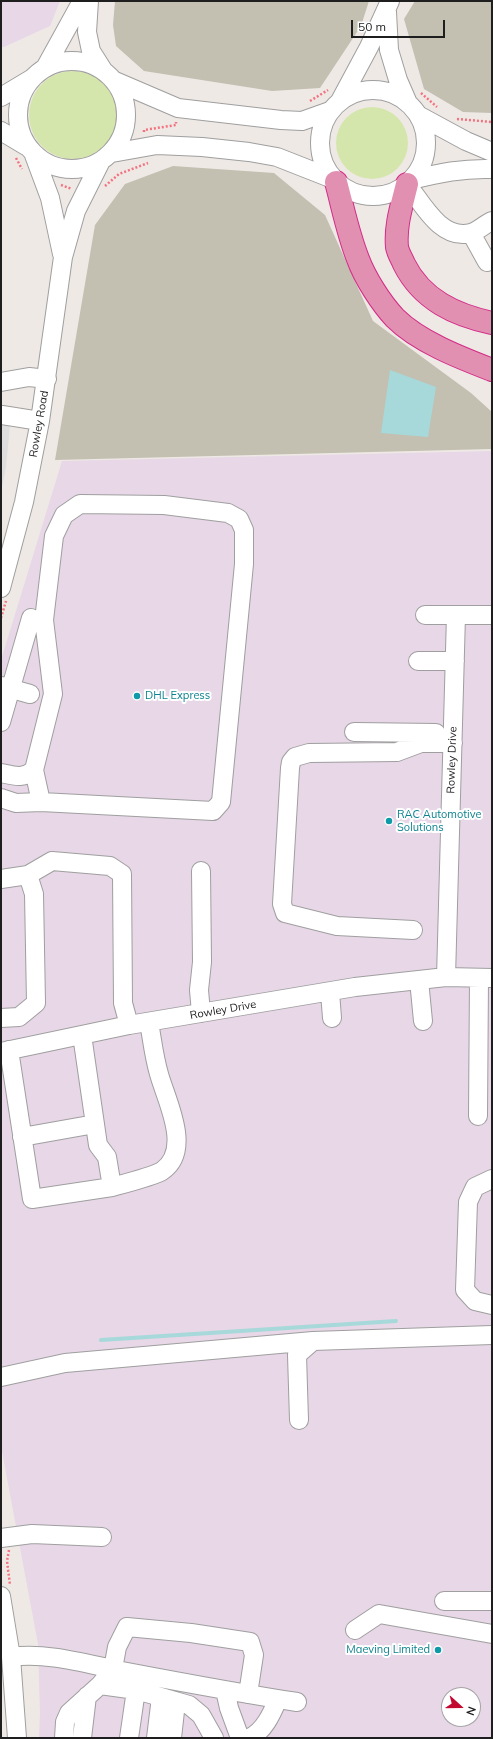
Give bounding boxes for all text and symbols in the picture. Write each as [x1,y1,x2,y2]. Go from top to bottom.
scale bar [353,12,447,38]
text: 50 m [358,19,386,34]
street label: Rowley Road [27,390,51,458]
place label: DHL Express [145,689,210,703]
marker: DHL Express [132,691,142,701]
street label: Rowley Drive [444,726,460,794]
place label: RAC Automotive Solutions [397,808,481,834]
marker: RAC Automotive Solutions [384,816,394,826]
street label: Rowley Drive [189,998,257,1022]
place label: Maeving Limited [346,1643,430,1657]
marker: Maeving Limited [433,1645,443,1655]
north arrow [441,1687,481,1727]
text: N [463,1705,479,1717]

